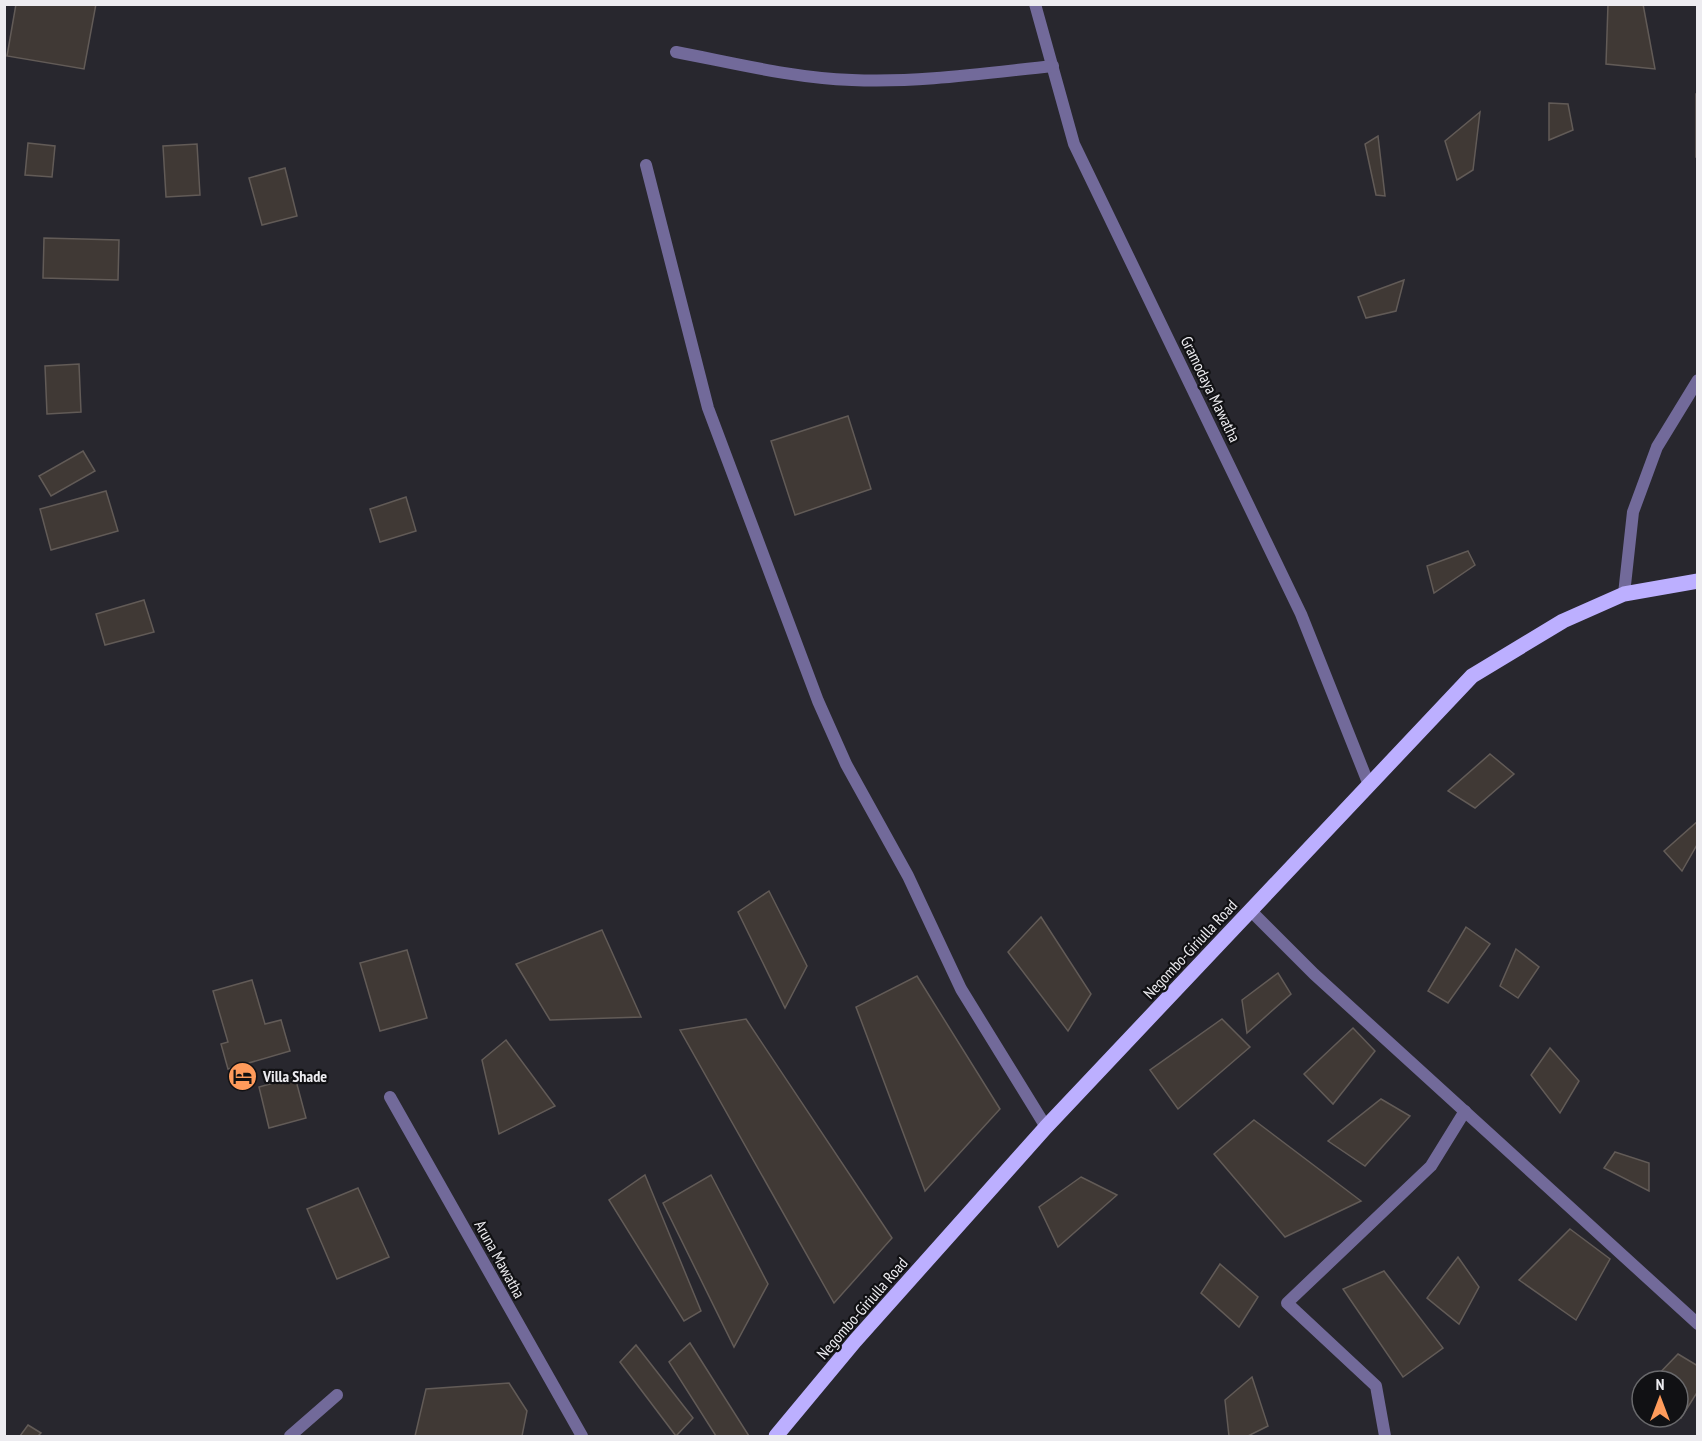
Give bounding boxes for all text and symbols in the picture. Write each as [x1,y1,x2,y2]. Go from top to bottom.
street label: Gramodaya Mawatha [1177,333,1245,445]
street label: Negombo-Giriulla Road [1139,895,1241,1003]
hotel icon: Villa Shade [226,1060,258,1092]
place label: Villa Shade [262,1066,327,1086]
street label: Aruna Mawatha [470,1217,530,1301]
street label: Negombo-Giriulla Road [812,1253,912,1363]
north arrow [1630,1369,1690,1429]
text: N [1656,1374,1664,1394]

